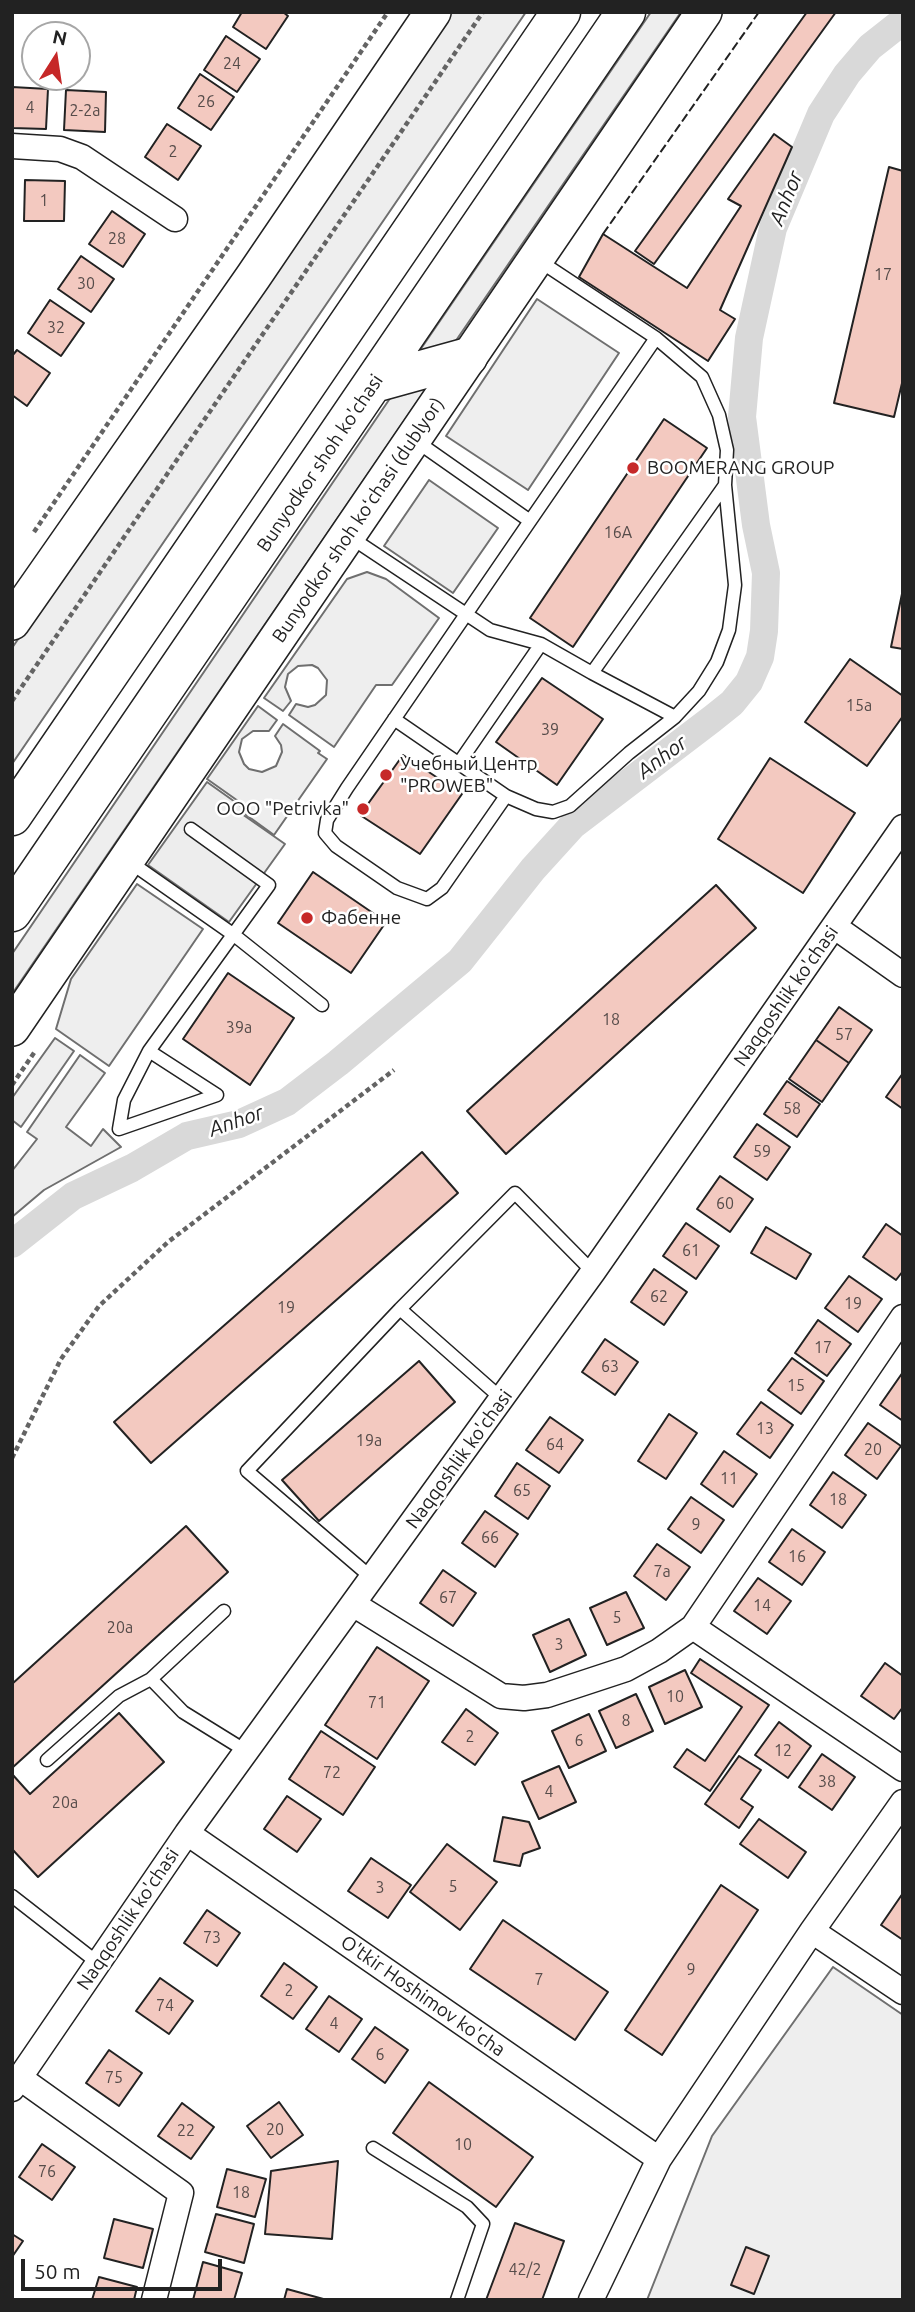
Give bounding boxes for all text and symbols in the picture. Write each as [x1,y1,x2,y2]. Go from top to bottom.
north arrow [21,21,91,91]
text: N [51,25,69,50]
house number: 24 [223,54,241,74]
house number: 26 [197,92,215,112]
house number: 4 [25,98,35,118]
house number: 2-2a [70,101,100,121]
house number: 2 [168,142,178,162]
water label: Anhor [764,167,808,229]
house number: 1 [39,191,49,211]
house number: 28 [108,229,126,249]
house number: 17 [874,265,892,285]
house number: 30 [77,274,95,294]
house number: 32 [47,318,65,338]
street label: Bunyodkor shoh ko'chasi [252,370,388,556]
street label: Bunyodkor shoh koʻchasi (dublyor) [267,393,449,647]
place label: BOOMERANG GROUP [647,457,834,479]
marker: BOOMERANG GROUP [625,460,641,476]
house number: 16A [604,523,632,543]
house number: 15а [846,696,872,716]
house number: 39 [541,720,559,740]
water label: Anhor [632,730,692,784]
place label: Учебный Центр "PROWEB" [400,753,538,797]
marker: Учебный Центр "PROWEB" [378,767,394,783]
place label: ООО "Petrivka" [216,798,349,820]
marker: ООО "Petrivka" [355,801,371,817]
place label: Фабенне [321,907,401,929]
marker: Фабенне [299,910,315,926]
street label: Naqqoshlik ko'chasi [729,921,843,1071]
house number: 18 [602,1010,620,1030]
house number: 39a [226,1018,252,1038]
house number: 57 [835,1025,853,1045]
house number: 58 [783,1099,801,1119]
water label: Anhor [205,1100,267,1142]
house number: 59 [753,1142,771,1162]
house number: 60 [716,1194,734,1214]
house number: 61 [682,1241,700,1261]
house number: 62 [650,1287,668,1307]
house number: 19 [844,1294,862,1314]
house number: 19 [277,1298,295,1318]
house number: 17 [814,1338,832,1358]
house number: 63 [601,1357,619,1377]
house number: 15 [787,1376,805,1396]
street label: Naqqoshlik ko'chasi [401,1385,517,1533]
house number: 13 [756,1419,774,1439]
house number: 19a [356,1431,382,1451]
house number: 64 [546,1435,564,1455]
house number: 20 [864,1440,882,1460]
house number: 11 [720,1469,738,1489]
house number: 65 [513,1481,531,1501]
house number: 18 [829,1490,847,1510]
house number: 9 [691,1515,701,1535]
house number: 66 [481,1528,499,1548]
house number: 16 [788,1547,806,1567]
house number: 7а [653,1562,671,1582]
house number: 67 [439,1588,457,1608]
house number: 14 [753,1596,771,1616]
house number: 5 [612,1608,622,1628]
house number: 20a [107,1618,133,1638]
house number: 3 [554,1635,564,1655]
house number: 10 [666,1687,684,1707]
house number: 71 [368,1693,386,1713]
house number: 8 [621,1711,631,1731]
house number: 2 [465,1727,475,1747]
house number: 6 [574,1731,584,1751]
house number: 12 [774,1741,792,1761]
house number: 72 [323,1763,341,1783]
house number: 38 [818,1772,836,1792]
house number: 4 [544,1782,554,1802]
house number: 20a [52,1793,78,1813]
street label: Naqqoshlik ko'chasi [72,1844,184,1994]
house number: 5 [448,1877,458,1897]
house number: 3 [375,1878,385,1898]
house number: 73 [203,1928,221,1948]
street label: O'tkir Hoshimov ko'cha [336,1931,510,2061]
house number: 9 [686,1960,696,1980]
house number: 7 [534,1970,544,1990]
house number: 2 [284,1981,294,2001]
house number: 74 [156,1996,174,2016]
house number: 4 [329,2014,339,2034]
house number: 6 [375,2045,385,2065]
house number: 75 [105,2068,123,2088]
house number: 20 [266,2120,284,2140]
house number: 22 [177,2121,195,2141]
house number: 10 [454,2135,472,2155]
house number: 76 [38,2162,56,2182]
house number: 18 [232,2183,250,2203]
scale bar [24,2246,226,2290]
text: 50 m [34,2259,81,2283]
house number: 42/2 [509,2260,541,2280]

